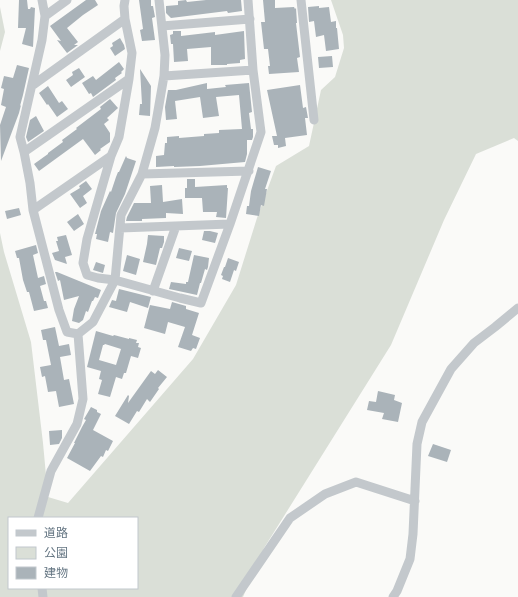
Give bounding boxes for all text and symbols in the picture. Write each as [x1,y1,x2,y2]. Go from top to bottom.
legend [8,517,138,589]
text: 道路 [44,525,68,540]
text: 公園 [44,545,68,560]
text: 建物 [44,565,68,580]

